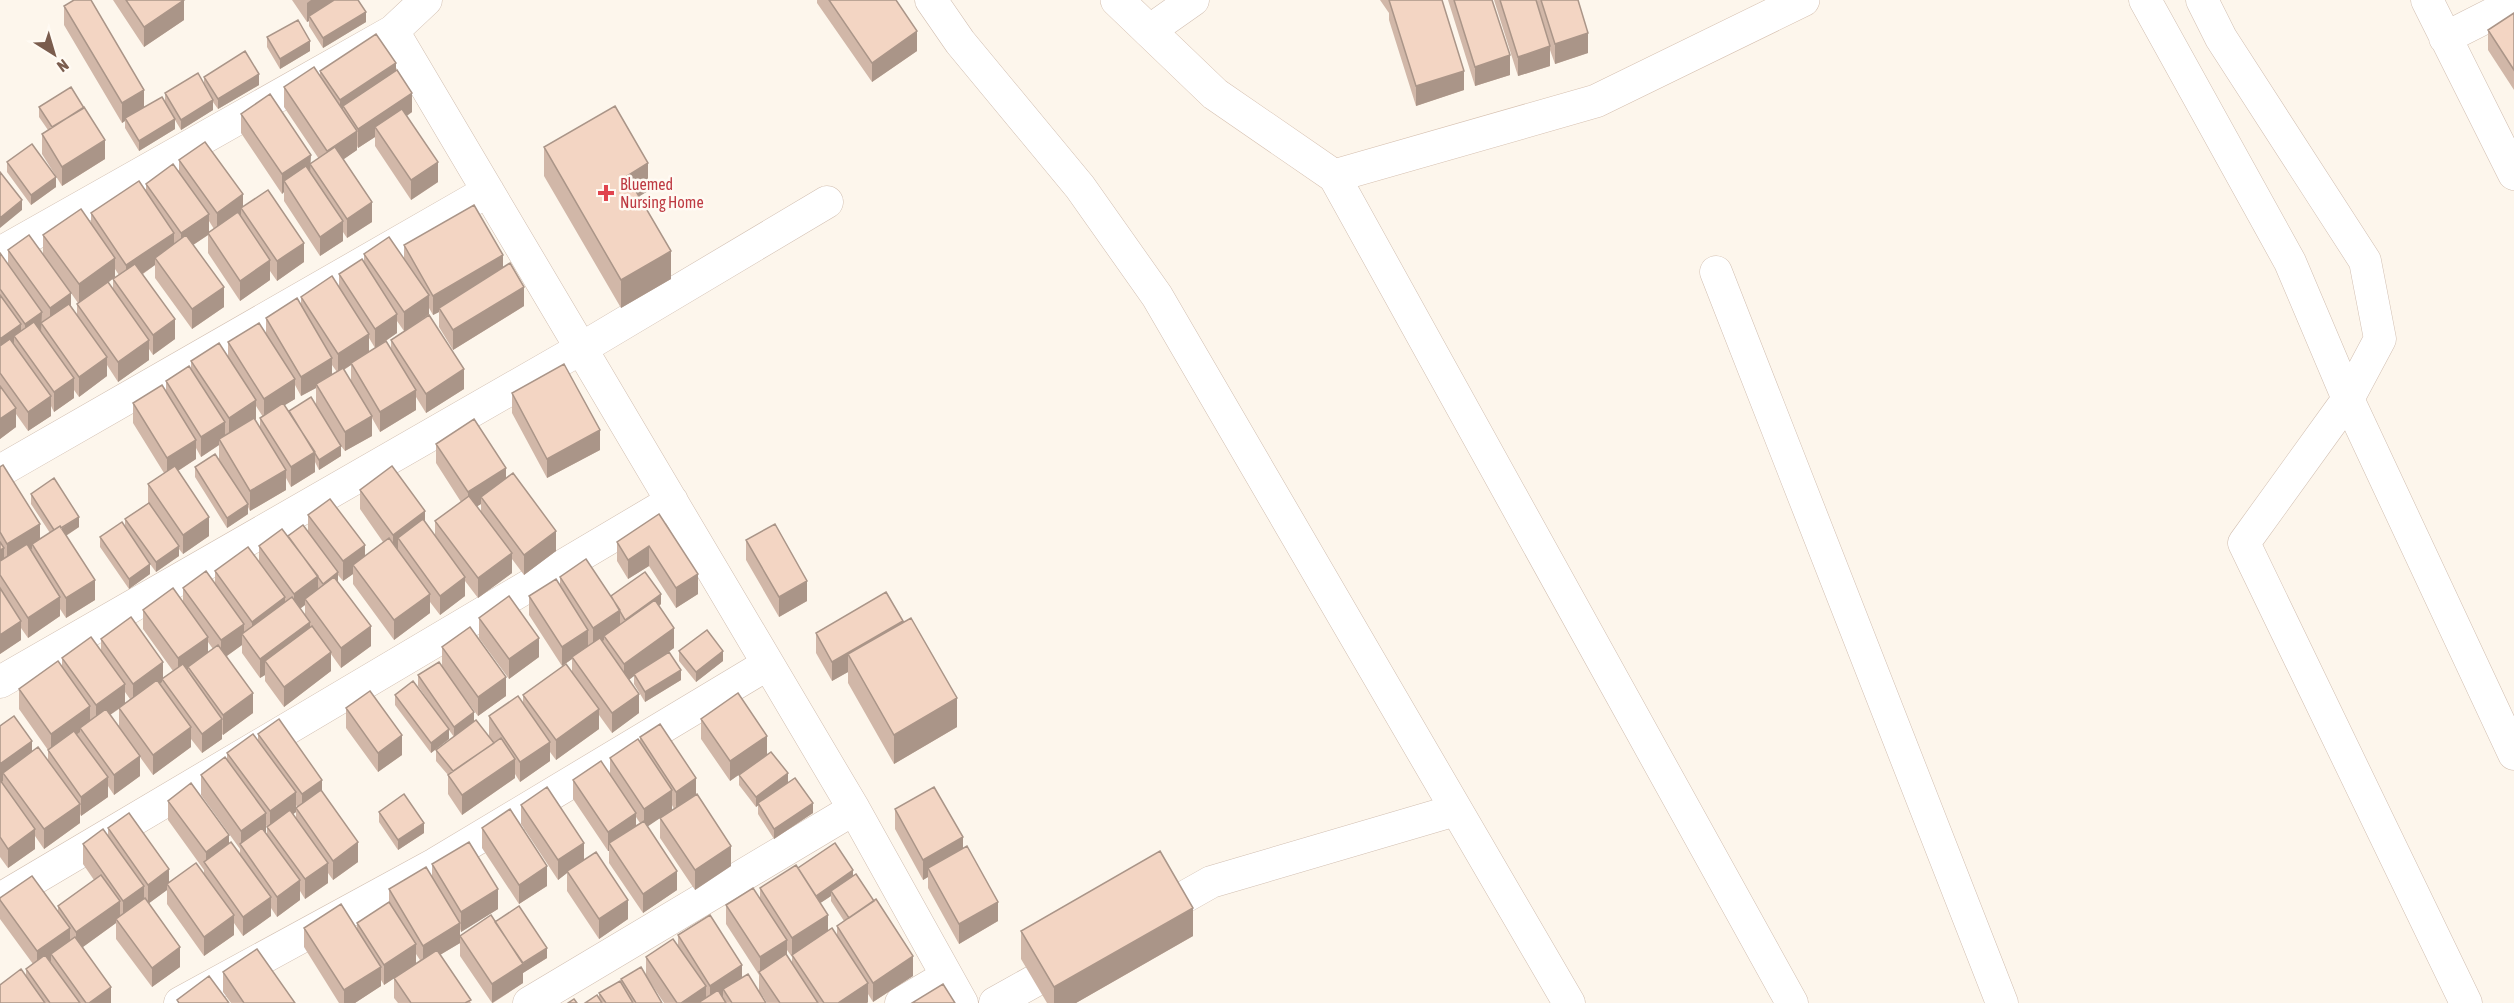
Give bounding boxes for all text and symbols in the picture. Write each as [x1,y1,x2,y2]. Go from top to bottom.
north arrow [24,24,84,84]
text: N [54,56,72,76]
place label: Bluemed Nursing Home [620,175,704,212]
marker: Bluemed Nursing Home [597,184,615,202]

